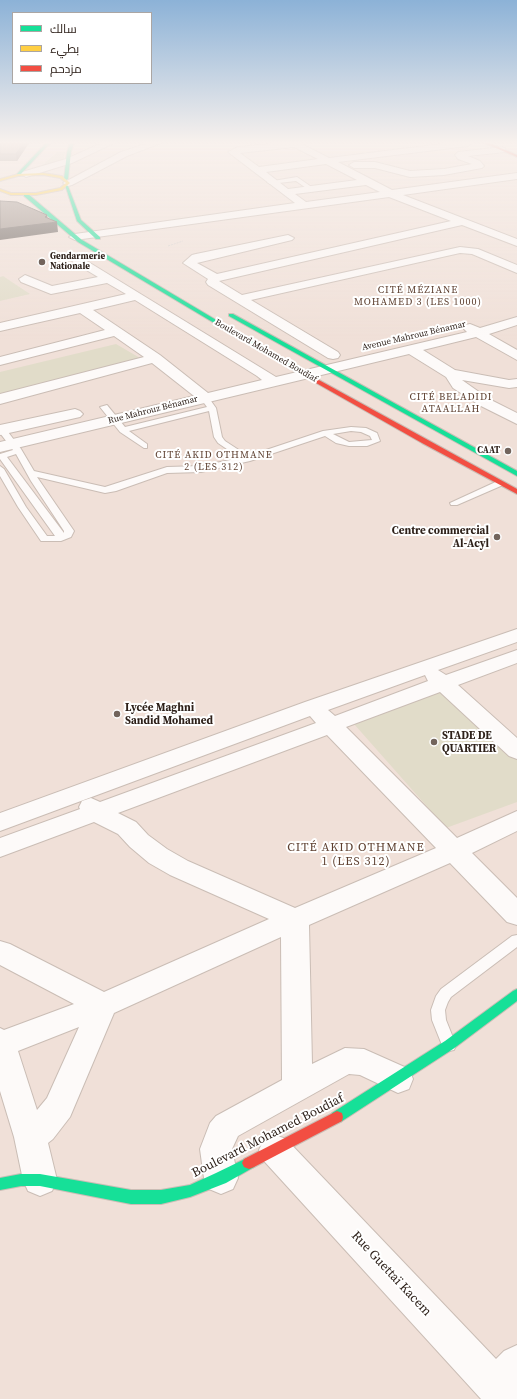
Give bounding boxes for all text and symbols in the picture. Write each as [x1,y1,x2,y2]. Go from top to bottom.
legend [12,12,152,84]
text: سالك [50,21,77,37]
text: بطيء [50,41,79,57]
text: مزدحم [50,61,82,77]
place label: Gendarmerie Nationale [50,252,105,273]
marker: Gendarmerie Nationale [37,257,47,267]
district label: CITÉ MÉZIANE MOHAMED 3 (LES 1000) [354,284,482,308]
street label: Boulevard Mohamed Boudiaf [213,317,319,385]
street label: Avenue Mahrouz Bénamar [361,319,467,353]
district label: CITÉ BELADIDI ATAALLAH [409,391,493,414]
street label: Rue Mahrouz Bénamar [107,394,199,426]
place label: CAAT [477,446,500,456]
marker: CAAT [503,446,513,456]
district label: CITÉ AKID OTHMANE 2 (LES 312) [155,449,273,472]
place label: Centre commercial Al-Acyl [392,524,489,550]
marker: Centre commercial Al-Acyl [492,532,502,542]
place label: Lycée Maghni Sandid Mohamed [125,701,213,727]
marker: Lycée Maghni Sandid Mohamed [112,709,122,719]
place label: STADE DE QUARTIER [442,729,496,755]
marker: STADE DE QUARTIER [429,737,439,747]
district label: CITÉ AKID OTHMANE 1 (LES 312) [287,841,425,869]
street label: Boulevard Mohamed Boudiaf [189,1091,347,1181]
street label: Rue Guettaï Kacem [348,1228,434,1320]

